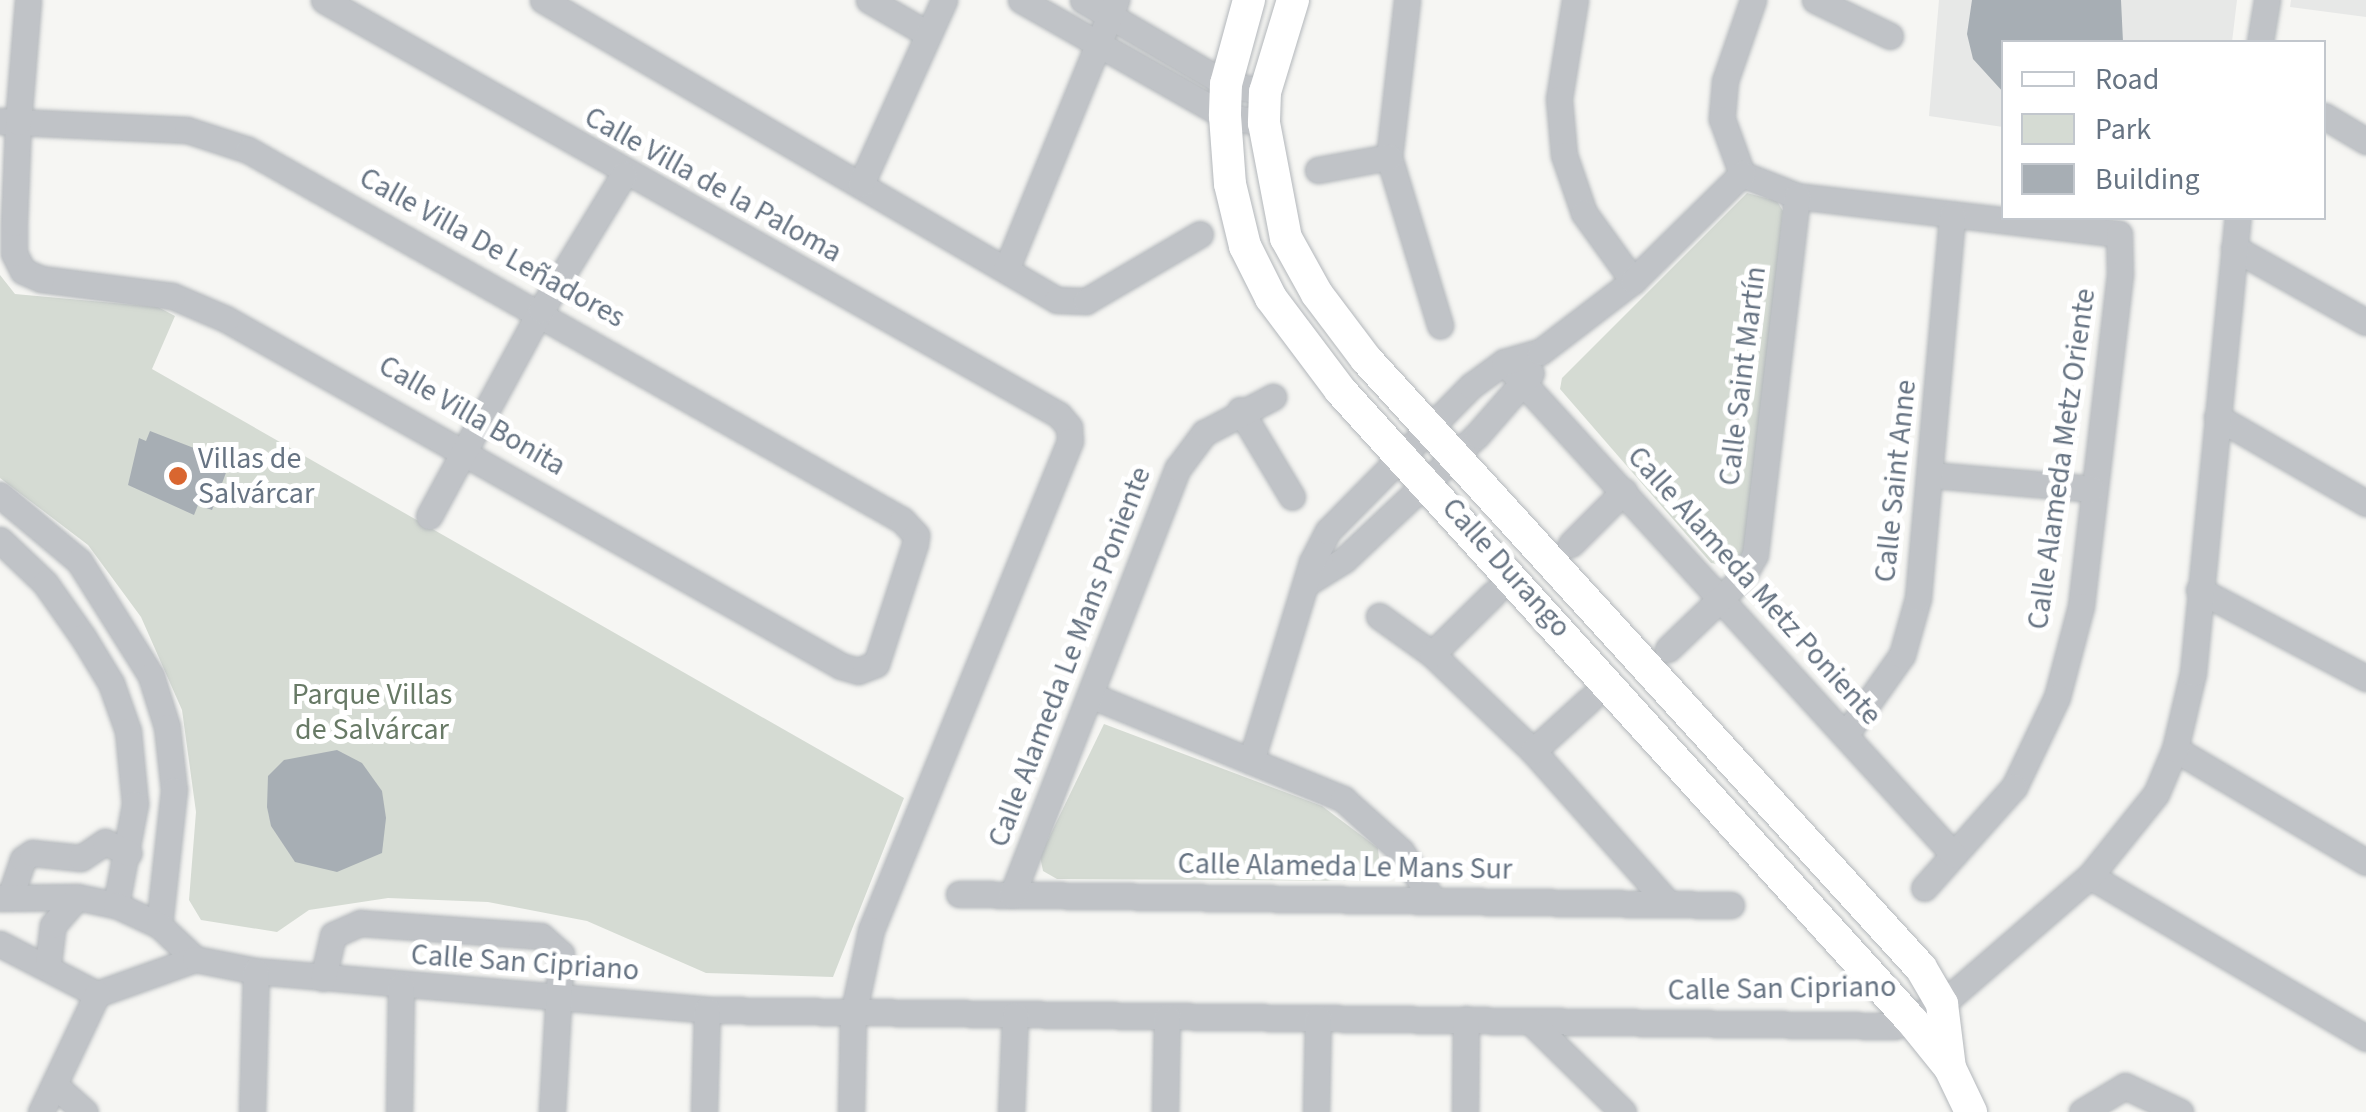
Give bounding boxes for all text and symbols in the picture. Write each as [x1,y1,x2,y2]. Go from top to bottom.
legend [2001,40,2326,220]
text: Road [2095,58,2159,101]
street label: Calle Villa de la Paloma [578,99,848,271]
text: Park [2095,108,2151,151]
text: Building [2095,158,2200,201]
street label: Calle Villa De Leñadores [353,160,631,336]
street label: Calle Saint Martín [1712,264,1774,488]
street label: Calle Alameda Metz Oriente [2020,286,2104,632]
street label: Calle Villa Bonita [372,348,572,484]
street label: Calle Saint Anne [1867,378,1925,584]
street label: Calle Alameda Metz Poniente [1619,439,1889,733]
place label: Villas de Salvárcar [198,441,314,512]
street label: Calle Alameda Le Mans Poniente [981,462,1159,852]
marker: Villas de Salvárcar [167,465,189,487]
street label: Calle Durango [1434,491,1578,645]
park label: Parque Villas de Salvárcar [292,677,452,748]
street label: Calle Alameda Le Mans Sur [1177,846,1513,888]
street label: Calle San Cipriano [410,937,640,989]
street label: Calle San Cipriano [1667,969,1897,1009]

